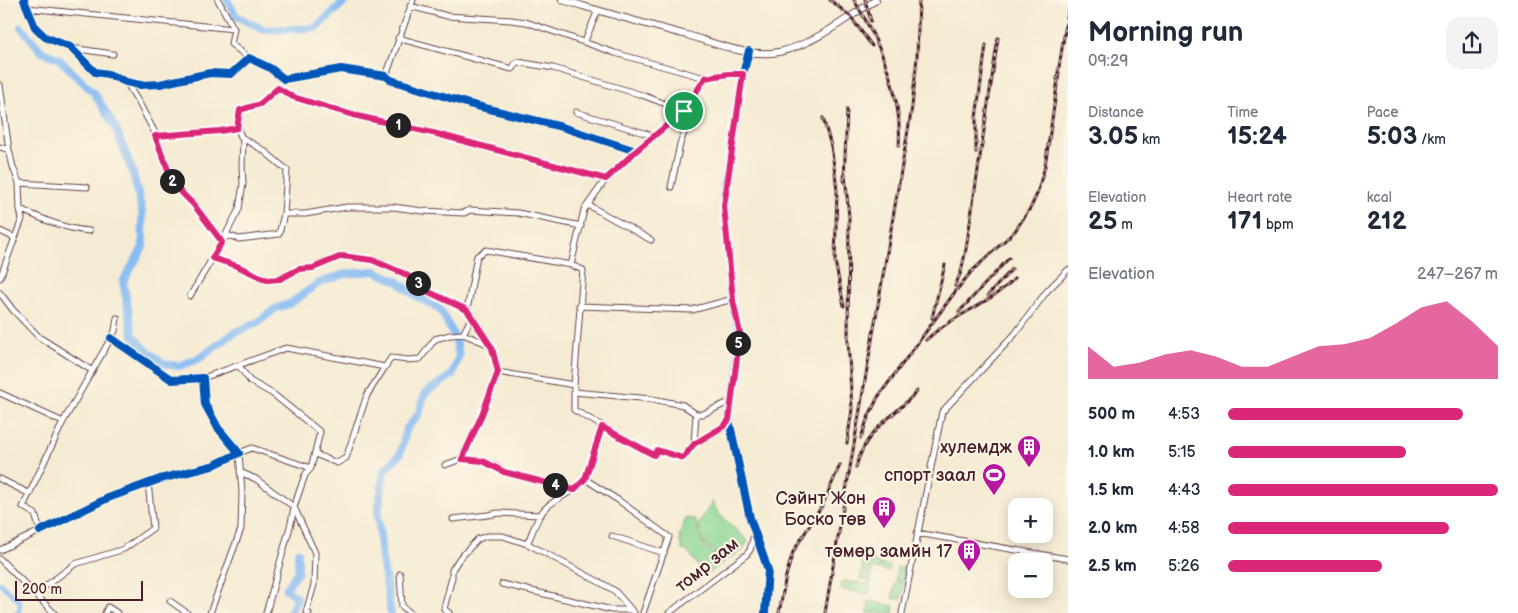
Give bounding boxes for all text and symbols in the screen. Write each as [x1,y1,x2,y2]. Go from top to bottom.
text: Morning run [1088,16,1243,49]
button: share [1446,17,1498,69]
text: 09:29 [1088,52,1129,71]
pin [663,90,705,132]
icon: arrive [670,97,698,125]
text: Distance [1088,104,1144,121]
text: Time [1227,104,1258,121]
text: Pace [1367,104,1399,121]
pin: 1 [386,112,410,138]
text: 1 [396,117,401,134]
text: 3.05 [1088,121,1138,152]
text: 15:24 [1227,121,1287,152]
text: 5:03 [1367,121,1417,152]
text: km [1138,131,1160,148]
text: /km [1417,131,1446,148]
pin: 2 [160,168,184,194]
text: 2 [168,173,177,190]
text: Elevation [1088,189,1146,206]
text: Heart rate [1227,189,1292,206]
text: kcal [1367,189,1392,206]
text: 25 [1088,206,1117,237]
text: 171 [1227,206,1262,237]
text: 212 [1367,206,1407,237]
text: m [1117,216,1133,233]
text: bpm [1262,216,1294,233]
text: Elevation [1088,265,1155,284]
text: 247–267 m [1417,265,1498,284]
pin: 3 [406,270,430,296]
text: 3 [414,275,423,292]
pin: 5 [726,330,750,356]
text: 5 [734,335,743,352]
text: 500 m [1088,405,1135,424]
text: 4:53 [1168,405,1200,424]
building icon: хулемдж [1016,434,1042,468]
place label: хулемдж [940,437,1012,458]
text: 1.0 km [1088,443,1135,462]
text: 5:15 [1168,443,1196,462]
sports icon: спорт заал [981,462,1007,496]
place label: спорт заал [884,465,976,486]
pin: 4 [542,472,568,498]
text: 4 [551,477,560,494]
text: 1.5 km [1088,481,1134,500]
text: 4:43 [1168,481,1201,500]
place label: Сэйнт Жон Боско төв [775,488,867,530]
building icon: Сэйнт Жон Боско төв [871,495,897,529]
map controls [1008,498,1053,598]
button: + [1008,498,1053,543]
text: 2.0 km [1088,519,1137,538]
text: 4:58 [1168,519,1200,538]
street label: томр зам [671,533,743,597]
building icon: төмөр замйн 17 [956,538,982,572]
place label: төмөр замйн 17 [825,541,952,562]
button: − [1008,553,1053,598]
text: 2.5 km [1088,557,1137,576]
text: 5:26 [1168,557,1200,576]
scale bar [15,578,142,601]
text: 200 m [22,581,62,598]

